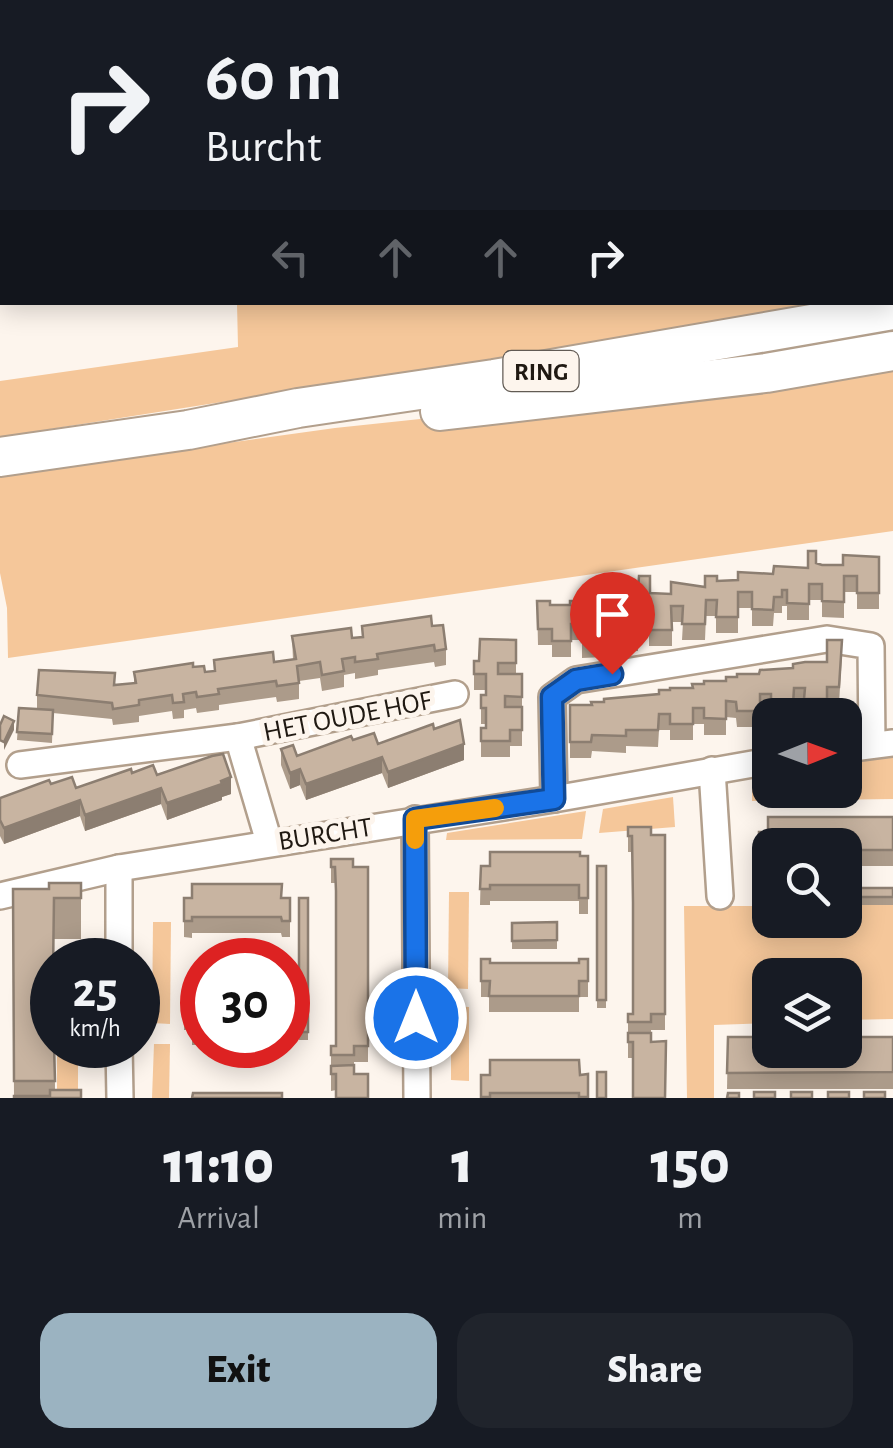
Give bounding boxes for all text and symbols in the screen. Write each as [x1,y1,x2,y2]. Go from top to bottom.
icon: right [40,40,170,170]
text: 60 m [205,43,342,113]
text: Burcht [205,125,321,170]
icon: left [263,230,318,285]
icon: ahead [368,230,423,285]
icon: ahead [473,230,528,285]
icon: right [578,230,633,285]
road number: RING [504,351,578,391]
pin [570,572,655,675]
icon: arrive [585,587,640,642]
street label: HET OUDE HOF [261,687,435,747]
north arrow [752,698,862,808]
map controls [752,698,862,1068]
street label: BURCHT [276,814,375,856]
button: search [752,828,862,938]
speed limit sign: 30 [180,938,310,1068]
button: layers [752,958,862,1068]
text: 25 [72,966,118,1016]
position arrow [364,966,468,1070]
text: km/h [69,1016,121,1041]
text: 11:10 [163,1134,274,1194]
text: 1 [451,1134,473,1194]
text: 150 [650,1134,730,1194]
text: Arrival [178,1202,260,1234]
text: min [437,1202,487,1234]
text: m [677,1202,703,1234]
button: Exit [40,1313,437,1428]
button: Share [457,1313,853,1428]

